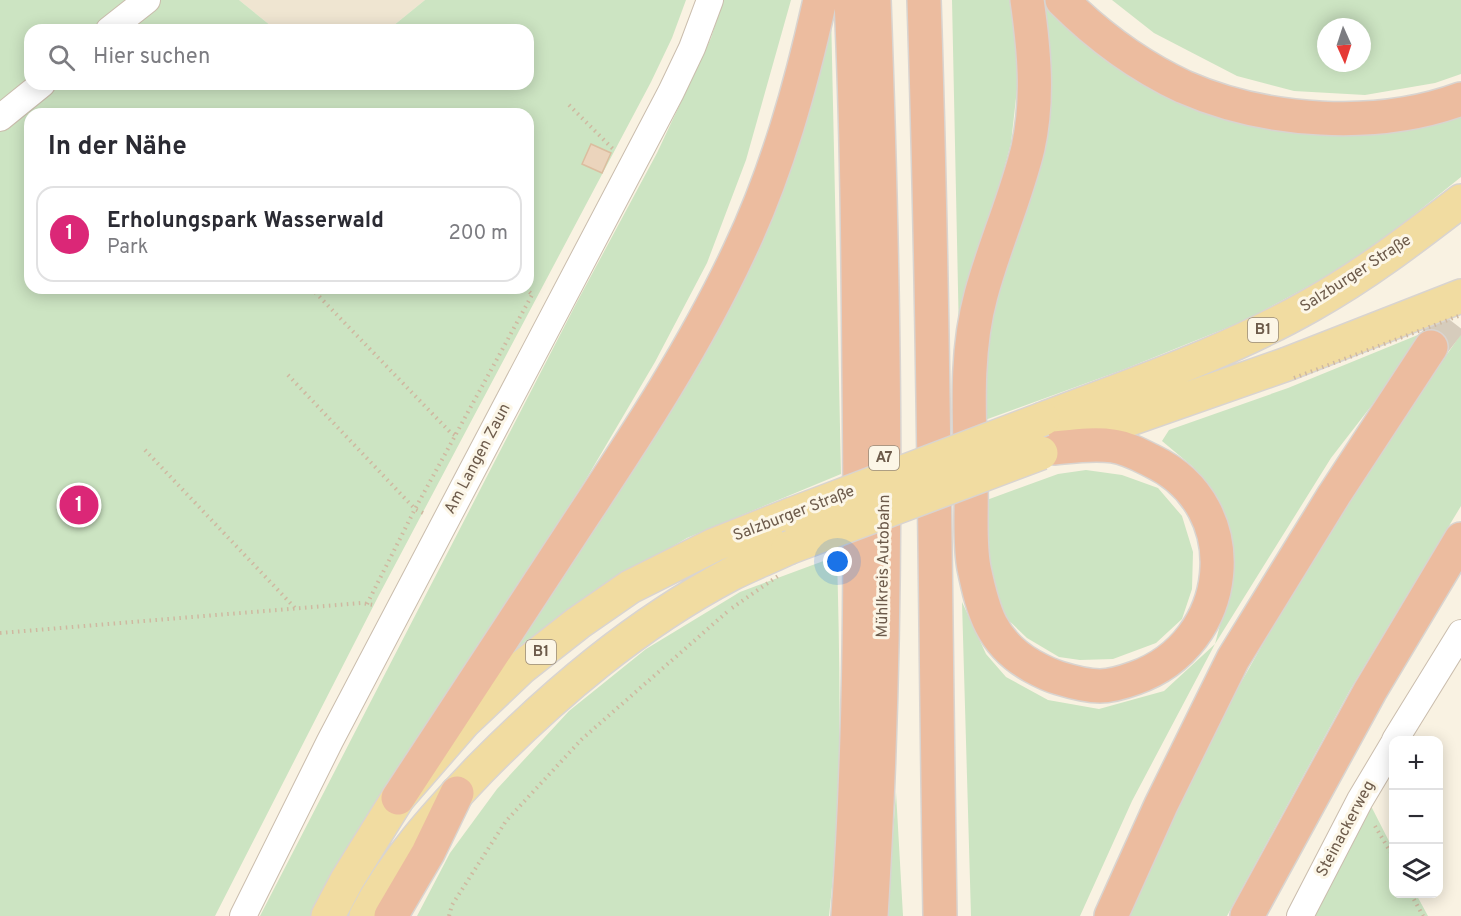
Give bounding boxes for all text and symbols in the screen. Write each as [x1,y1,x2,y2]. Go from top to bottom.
north arrow [1317,18,1371,72]
search box [24,24,534,90]
icon: search [45,41,78,74]
text: Hier suchen [93,44,210,71]
text: In der Nähe [48,131,187,164]
text: Erholungspark Wasserwald [107,208,384,235]
text: 1 [66,221,74,247]
text: 200 m [449,221,508,247]
street label: Salzburger Straße [1297,231,1415,317]
text: Park [107,235,148,261]
road number: B1 [1248,318,1278,342]
street label: Am Langen Zaun [440,400,516,518]
road number: A7 [869,446,899,470]
pin: 1 [60,482,98,528]
street label: Salzburger Straße [730,482,858,546]
street label: Mühlkreis Autobahn [873,494,895,638]
your location [823,547,852,576]
road number: B1 [526,640,556,664]
map controls [1389,736,1443,898]
button: + [1389,736,1443,790]
street label: Steinackerweg [1312,778,1380,880]
button: − [1389,790,1443,844]
button: layers [1389,844,1443,898]

